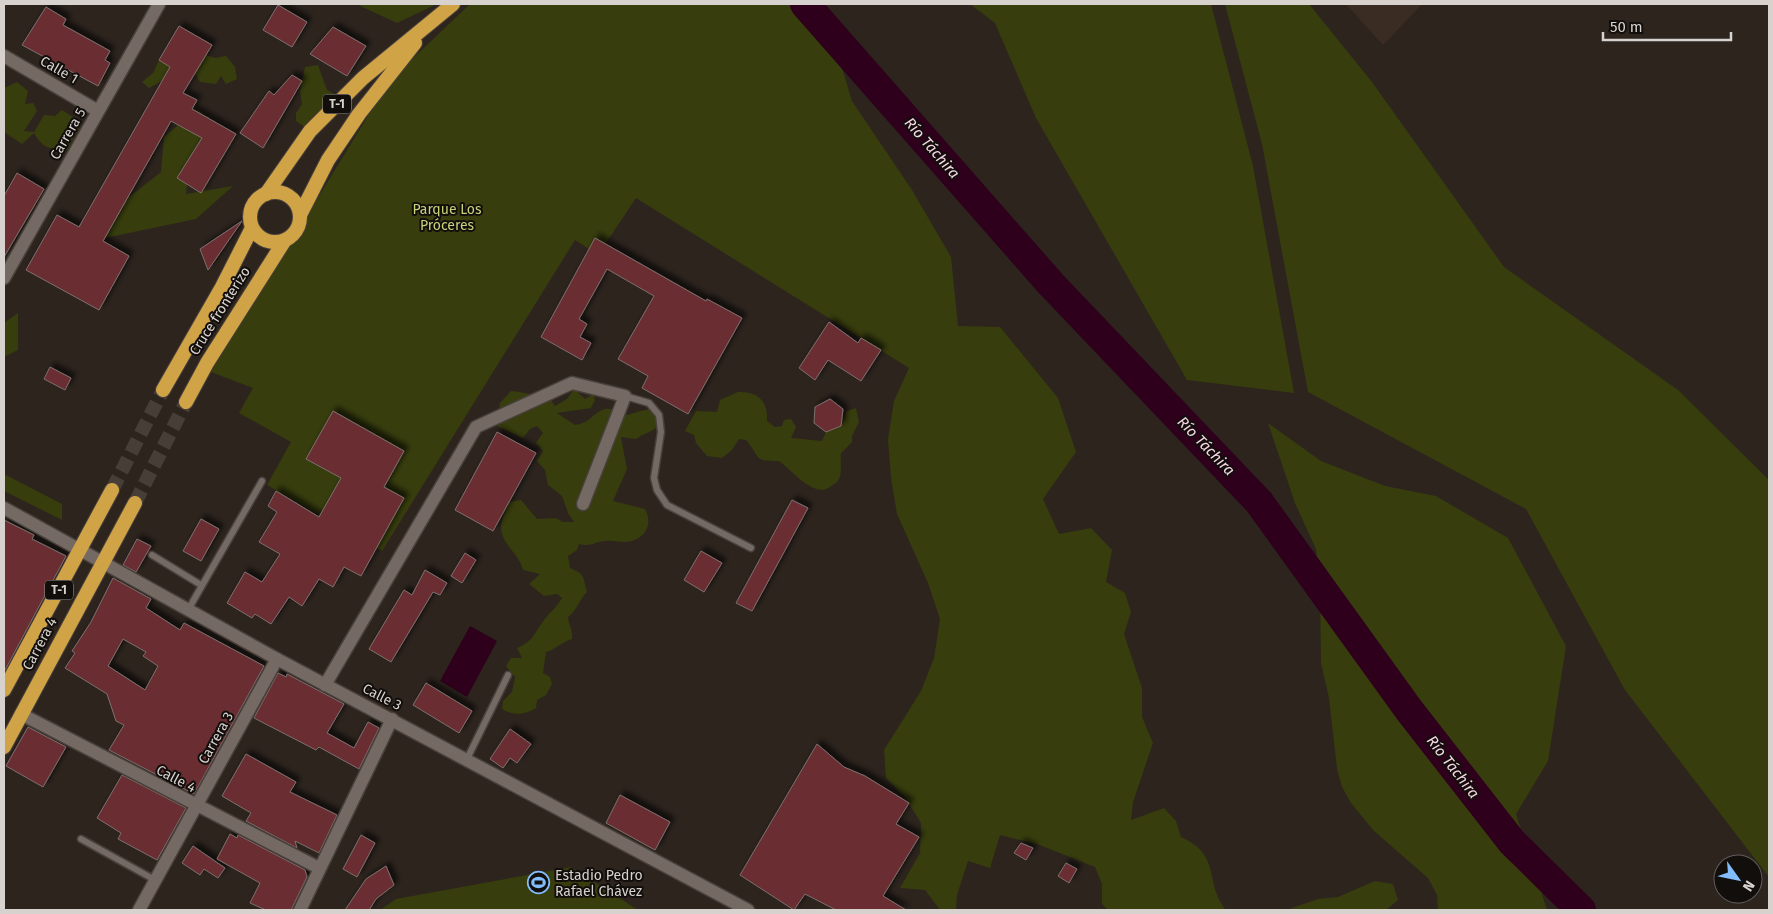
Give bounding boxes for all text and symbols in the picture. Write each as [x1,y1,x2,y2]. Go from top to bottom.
scale bar [1603,10,1730,42]
text: 50 m [1610,18,1643,36]
street label: Calle 1 [37,52,81,88]
road number: T-1 [323,95,351,114]
street label: Carrera 5 [46,105,90,163]
water label: Río Táchira [901,114,963,182]
park label: Parque Los Próceres [412,201,482,234]
street label: Cruce fronterizo [186,264,254,358]
water label: Río Táchira [1174,413,1238,479]
road number: T-1 [45,580,73,600]
street label: Carrera 4 [19,614,61,673]
street label: Calle 3 [360,680,404,714]
street label: Carrera 3 [195,709,237,767]
water label: Río Táchira [1423,732,1483,802]
street label: Calle 4 [153,762,199,797]
north arrow [1713,854,1763,904]
place label: Estadio Pedro Rafael Chávez [555,867,643,900]
sports icon: Estadio Pedro Rafael Chávez [527,871,551,895]
text: N [1739,877,1758,894]

